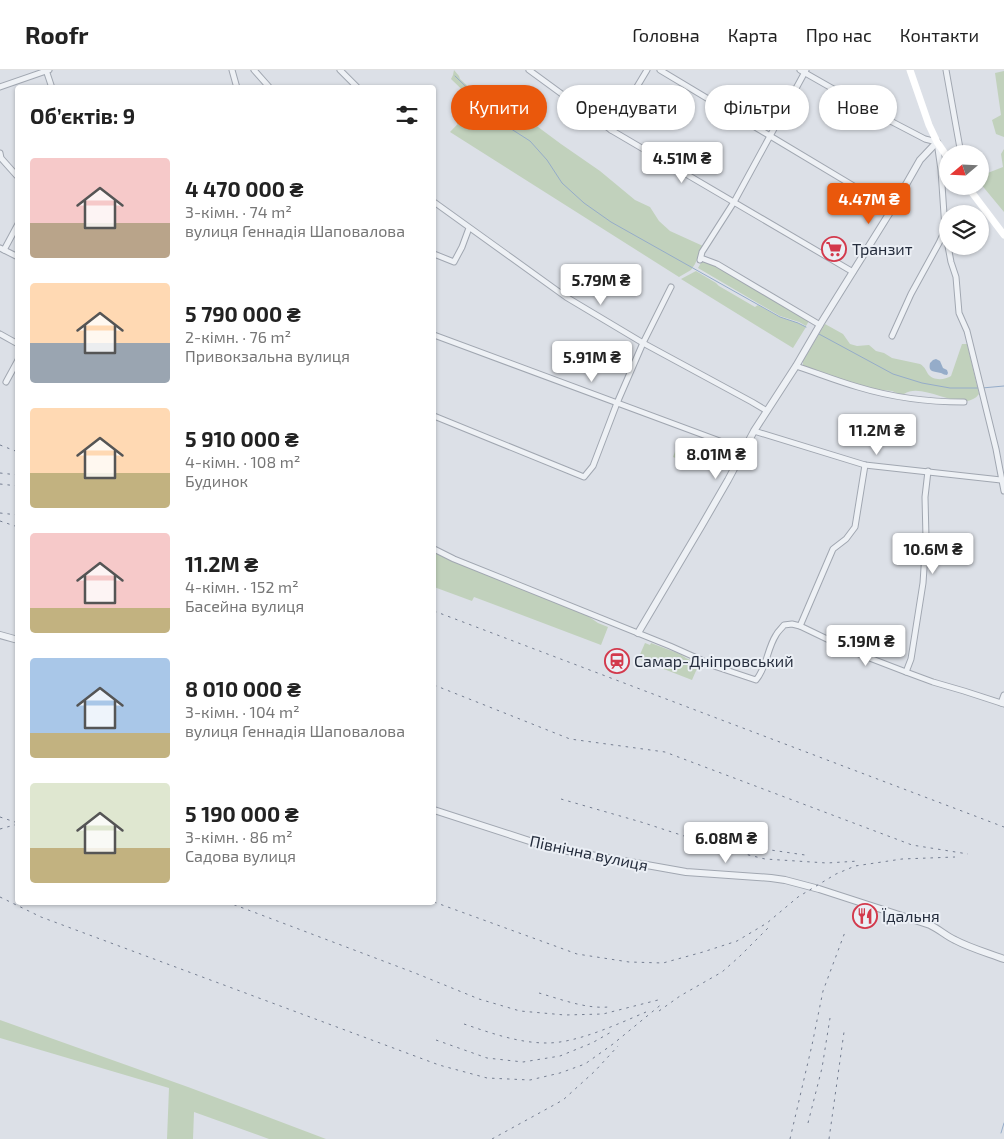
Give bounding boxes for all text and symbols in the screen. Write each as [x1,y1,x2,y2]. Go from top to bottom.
text: Roofr [25,20,89,49]
text: Головна [632,24,700,46]
text: Карта [728,24,778,46]
text: Про нас [806,24,872,46]
text: Контакти [900,24,979,46]
chip: Купити [451,85,547,130]
chip: Орендувати [557,85,695,130]
chip: Фільтри [705,85,809,130]
chip: Нове [819,85,897,130]
icon: filters [393,101,421,129]
text: Об’єктів: 9 [30,103,135,128]
pin: 4.51M ₴ [636,142,728,184]
north arrow [939,145,989,195]
map controls [939,145,989,255]
text: 4.51M ₴ [653,148,711,167]
text: 4 470 000 ₴ [185,176,303,201]
icon: home [70,178,130,238]
pin: 4.47M ₴ [823,182,915,225]
text: 4.47M ₴ [838,189,900,208]
text: 3-кімн. · 74 m² [185,202,292,221]
button: layers [939,205,989,255]
text: вулиця Геннадія Шаповалова [185,221,405,240]
supermarket icon: Транзит [821,236,847,262]
place label: Транзит [852,239,913,258]
pin: 5.79M ₴ [555,264,647,306]
text: 5.79M ₴ [572,270,630,289]
text: 5 790 000 ₴ [185,301,301,326]
icon: home [70,303,130,363]
text: 2-кімн. · 76 m² [185,327,291,346]
pin: 5.91M ₴ [546,340,638,383]
text: Привокзальна вулиця [185,346,350,365]
text: 5.91M ₴ [563,347,621,366]
pin: 11.2M ₴ [831,414,923,456]
text: 11.2M ₴ [849,420,905,439]
text: 5 910 000 ₴ [185,426,299,451]
icon: home [70,428,130,488]
pin: 8.01M ₴ [670,438,762,480]
text: 8.01M ₴ [686,444,746,463]
text: 4-кімн. · 108 m² [185,452,300,471]
text: Будинок [185,471,248,490]
pin: 10.6M ₴ [887,532,979,575]
text: 10.6M ₴ [903,539,963,558]
text: 11.2M ₴ [185,551,258,576]
icon: home [70,553,130,613]
text: 4-кімн. · 152 m² [185,577,299,596]
text: Басейна вулиця [185,596,304,615]
pin: 5.19M ₴ [820,624,912,667]
text: 5.19M ₴ [837,631,895,650]
station icon: Самар-Дніпровський [604,648,630,674]
place label: Самар-Дніпровський [634,651,794,670]
text: 8 010 000 ₴ [185,676,301,701]
icon: home [70,678,130,738]
text: 3-кімн. · 104 m² [185,702,300,721]
text: вулиця Геннадія Шаповалова [185,721,405,740]
text: 5 190 000 ₴ [185,801,299,826]
icon: home [70,803,130,863]
pin: 6.08M ₴ [680,822,772,864]
text: 3-кімн. · 86 m² [185,827,293,846]
text: 6.08M ₴ [695,828,757,847]
street label: Північна вулиця [528,831,650,875]
text: Садова вулиця [185,846,296,865]
restaurant icon: Їдальня [852,903,878,929]
place label: Їдальня [882,906,940,925]

